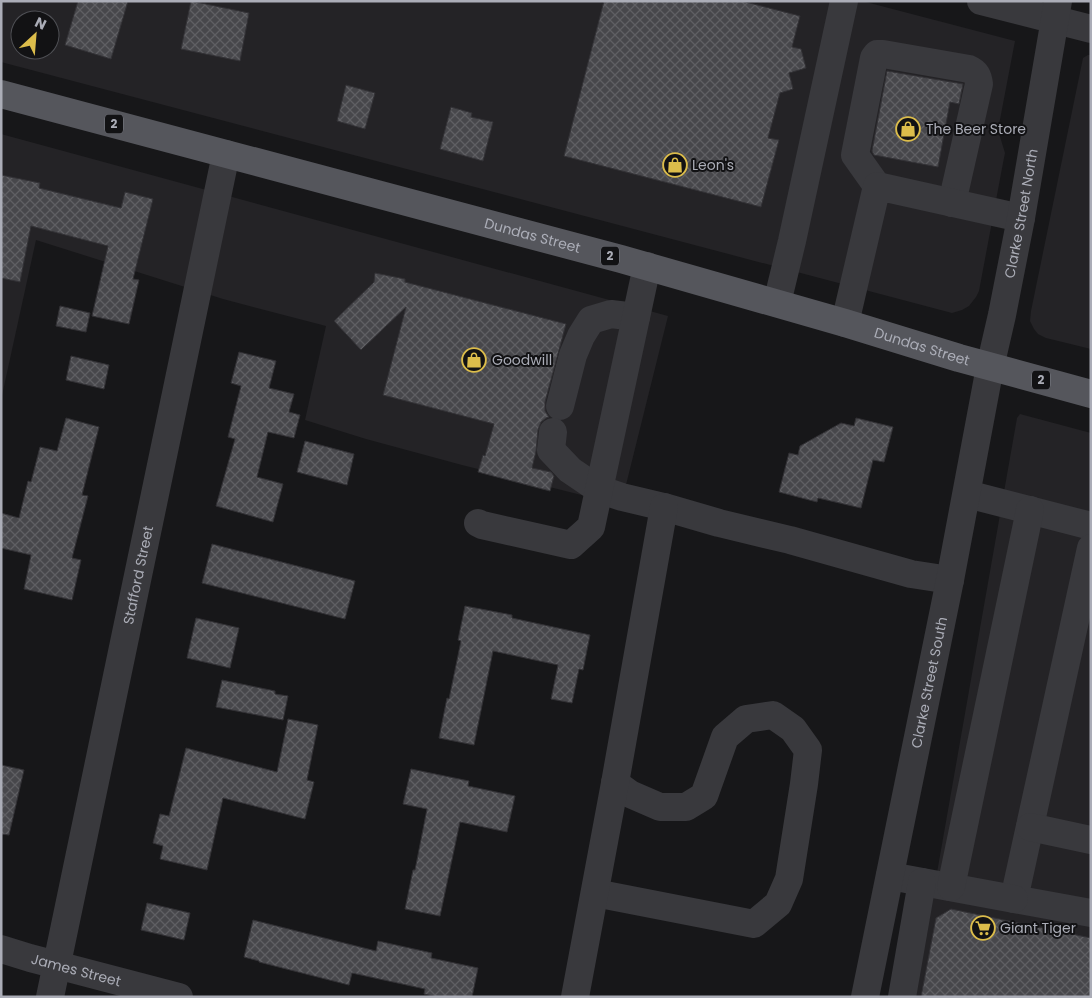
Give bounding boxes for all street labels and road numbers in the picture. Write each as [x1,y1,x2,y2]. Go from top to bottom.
road number: 2 [105,115,123,134]
street label: Clarke Street North [999,147,1043,280]
street label: Dundas Street [482,213,583,258]
road number: 2 [601,247,619,266]
street label: Dundas Street [872,323,972,370]
road number: 2 [1032,370,1050,390]
street label: Stafford Street [118,524,158,626]
street label: Clarke Street South [906,615,952,750]
street label: James Street [29,949,123,991]

